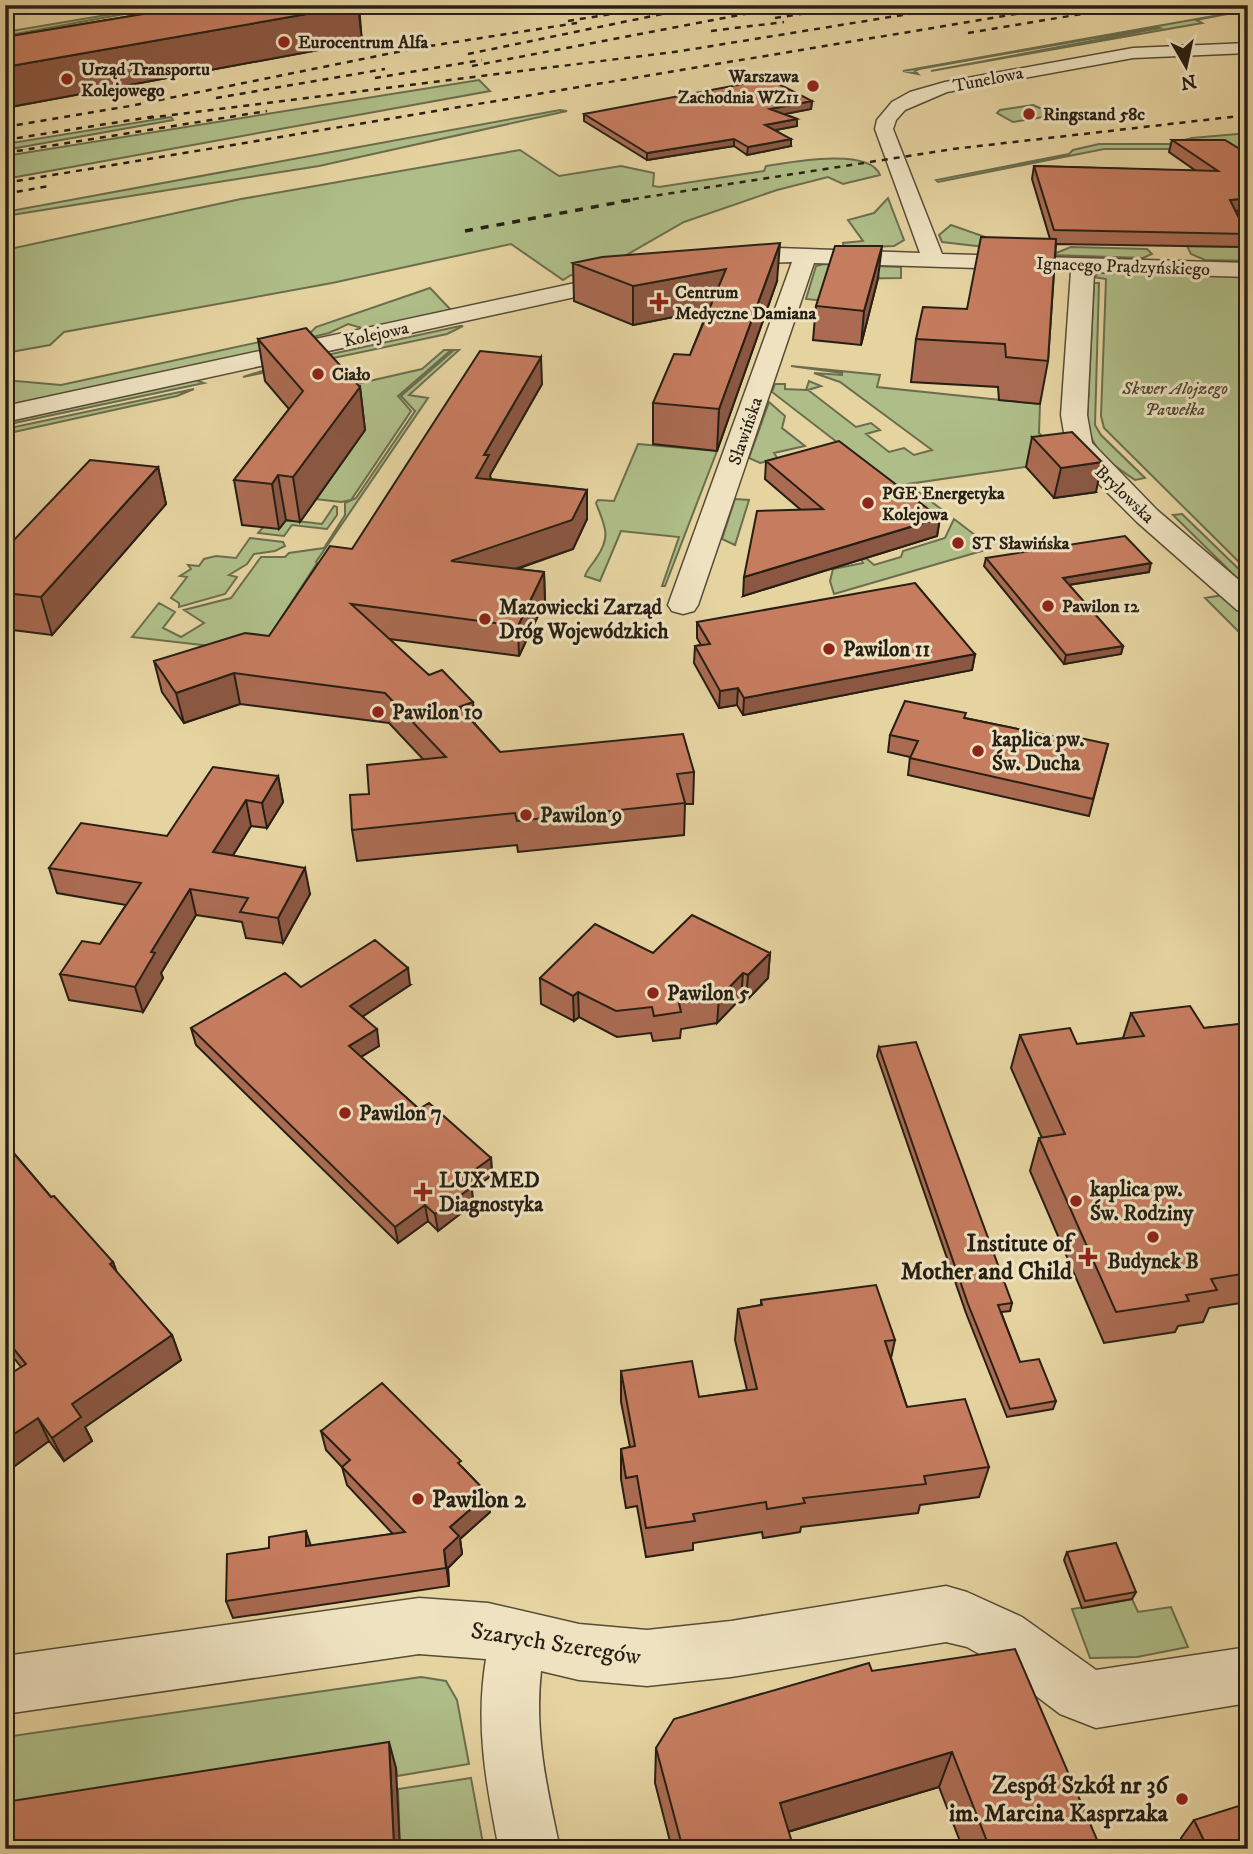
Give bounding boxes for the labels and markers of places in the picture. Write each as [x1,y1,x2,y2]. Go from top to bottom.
place label: Eurocentrum Alfa [298,32,429,54]
marker: Eurocentrum Alfa [276,34,292,50]
place label: Urząd Transportu Kolejowego [81,59,210,102]
place label: Warszawa Zachodnia WZ11 [678,66,799,109]
marker: Urząd Transportu Kolejowego [59,71,75,87]
marker: Warszawa Zachodnia WZ11 [805,78,821,94]
place label: Ringstand 58c [1043,104,1145,126]
marker: Ringstand 58c [1021,106,1037,122]
place label: Centrum Medyczne Damiana [675,282,816,325]
marker: Centrum Medyczne Damiana [649,292,669,312]
place label: Ciało [332,364,371,386]
marker: Ciało [310,366,326,382]
place label: PGE Energetyka Kolejowa [882,483,1005,526]
marker: PGE Energetyka Kolejowa [860,495,876,511]
place label: ST Sławińska [972,533,1070,555]
marker: ST Sławińska [950,535,966,551]
place label: Mazowiecki Zarząd Dróg Wojewódzkich [499,595,670,646]
place label: Pawilon 12 [1062,596,1140,618]
marker: Pawilon 12 [1040,598,1056,614]
marker: Mazowiecki Zarząd Dróg Wojewódzkich [477,611,493,627]
place label: Pawilon 11 [843,637,930,663]
marker: Pawilon 11 [821,641,837,657]
place label: Pawilon 10 [392,700,483,726]
marker: Pawilon 10 [370,704,386,720]
place label: kaplica pw. Św. Ducha [991,727,1084,777]
marker: kaplica pw. Św. Ducha [970,743,986,759]
place label: Pawilon 9 [540,803,622,829]
marker: Pawilon 9 [518,807,534,823]
place label: Pawilon 5 [667,981,750,1007]
marker: Pawilon 5 [645,985,661,1001]
place label: Pawilon 7 [359,1101,442,1127]
marker: Pawilon 7 [337,1105,353,1121]
place label: LUX MED Diagnostyka [439,1168,544,1218]
place label: kaplica pw. Św. Rodziny [1089,1177,1194,1227]
marker: LUX MED Diagnostyka [413,1182,433,1202]
marker: kaplica pw. Św. Rodziny [1068,1193,1084,1209]
place label: Institute of Mother and Child [901,1229,1076,1287]
marker: Budynek B [1145,1229,1161,1245]
marker: Institute of Mother and Child [1078,1247,1098,1267]
place label: Budynek B [1107,1249,1199,1275]
place label: Pawilon 2 [432,1485,527,1515]
marker: Pawilon 2 [410,1491,426,1507]
place label: Zespół Szkół nr 36 im. Marcina Kasprzaka [949,1771,1170,1829]
marker: Zespół Szkół nr 36 im. Marcina Kasprzaka [1174,1791,1190,1807]

